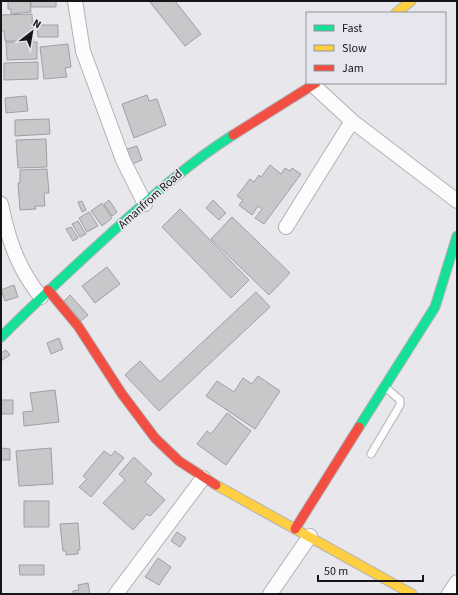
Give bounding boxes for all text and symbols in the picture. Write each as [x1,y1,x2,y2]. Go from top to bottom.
north arrow [12,12,52,52]
legend [306,12,446,84]
text: N [30,16,44,32]
text: Fast [342,20,362,37]
text: Slow [342,40,367,57]
text: Jam [342,60,364,77]
street label: Amanfrom Road [114,166,186,233]
scale bar [318,557,423,583]
text: 50 m [324,563,348,580]

